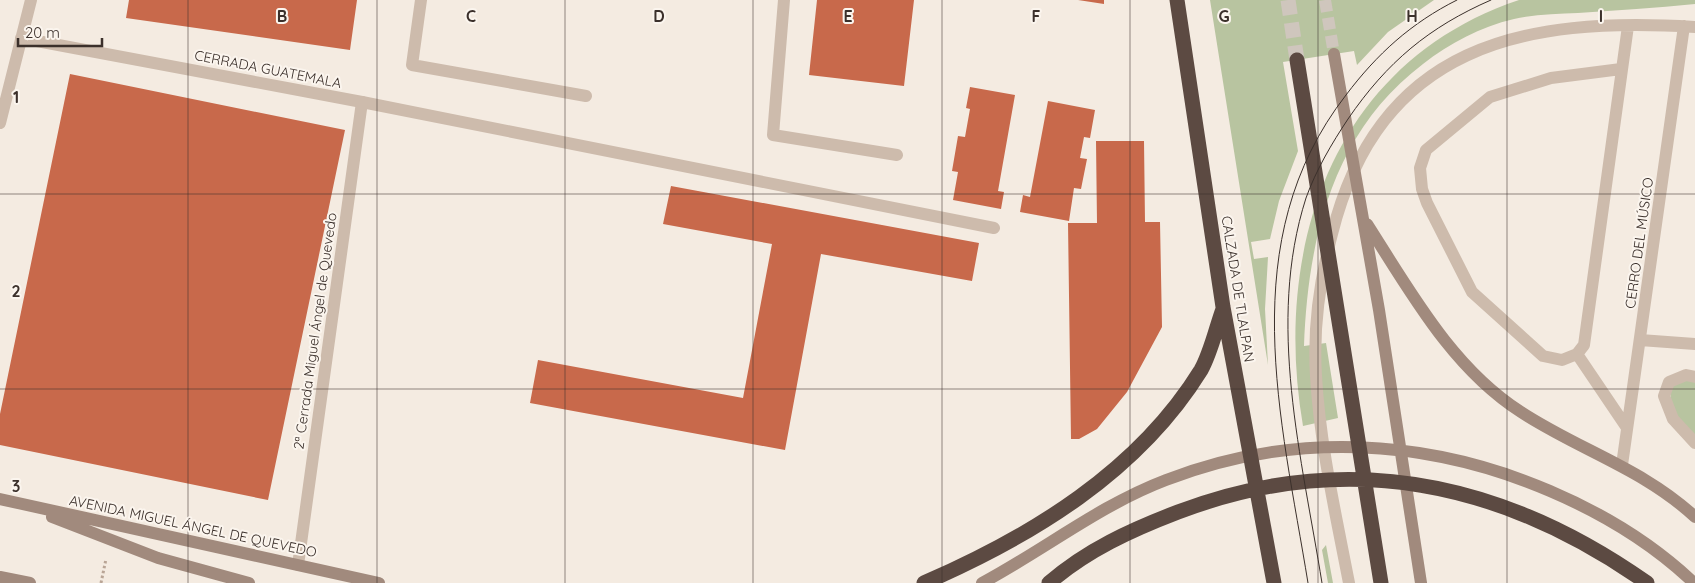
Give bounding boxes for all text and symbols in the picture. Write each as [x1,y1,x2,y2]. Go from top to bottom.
text: B [277,6,287,26]
text: C [466,6,476,26]
text: D [653,6,665,26]
text: E [843,6,853,26]
text: F [1032,6,1041,26]
text: G [1218,6,1230,26]
text: H [1406,6,1418,26]
text: I [1599,6,1603,26]
scale bar [18,15,101,47]
text: 20 m [25,23,60,42]
street label: CERRADA GUATEMALA [193,46,343,92]
text: 1 [13,87,19,107]
street label: CERRO DEL MÚSICO [1621,176,1657,310]
street label: 2ª Cerrada Miguel Ángel de Quevedo [289,211,341,451]
street label: CALZADA DE TLALPAN [1218,215,1258,363]
text: 2 [11,281,21,301]
text: 3 [12,476,20,496]
street label: AVENIDA MIGUEL ÁNGEL DE QUEVEDO [68,491,319,561]

